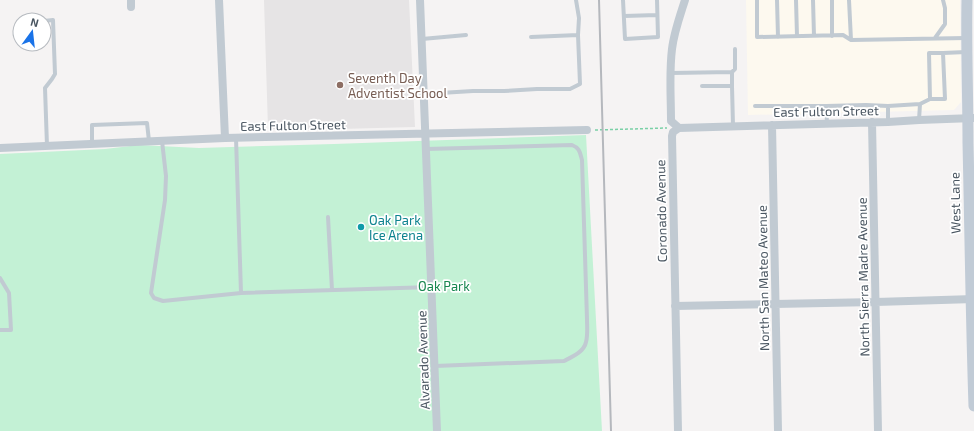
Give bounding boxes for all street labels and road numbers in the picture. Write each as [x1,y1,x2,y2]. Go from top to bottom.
street label: East Fulton Street [773,102,879,120]
street label: East Fulton Street [240,116,346,134]
street label: Coronado Avenue [652,159,670,263]
street label: West Lane [946,172,964,234]
street label: North Sierra Madre Avenue [854,197,872,357]
street label: North San Mateo Avenue [754,205,772,351]
street label: Alvarado Avenue [413,310,433,410]

